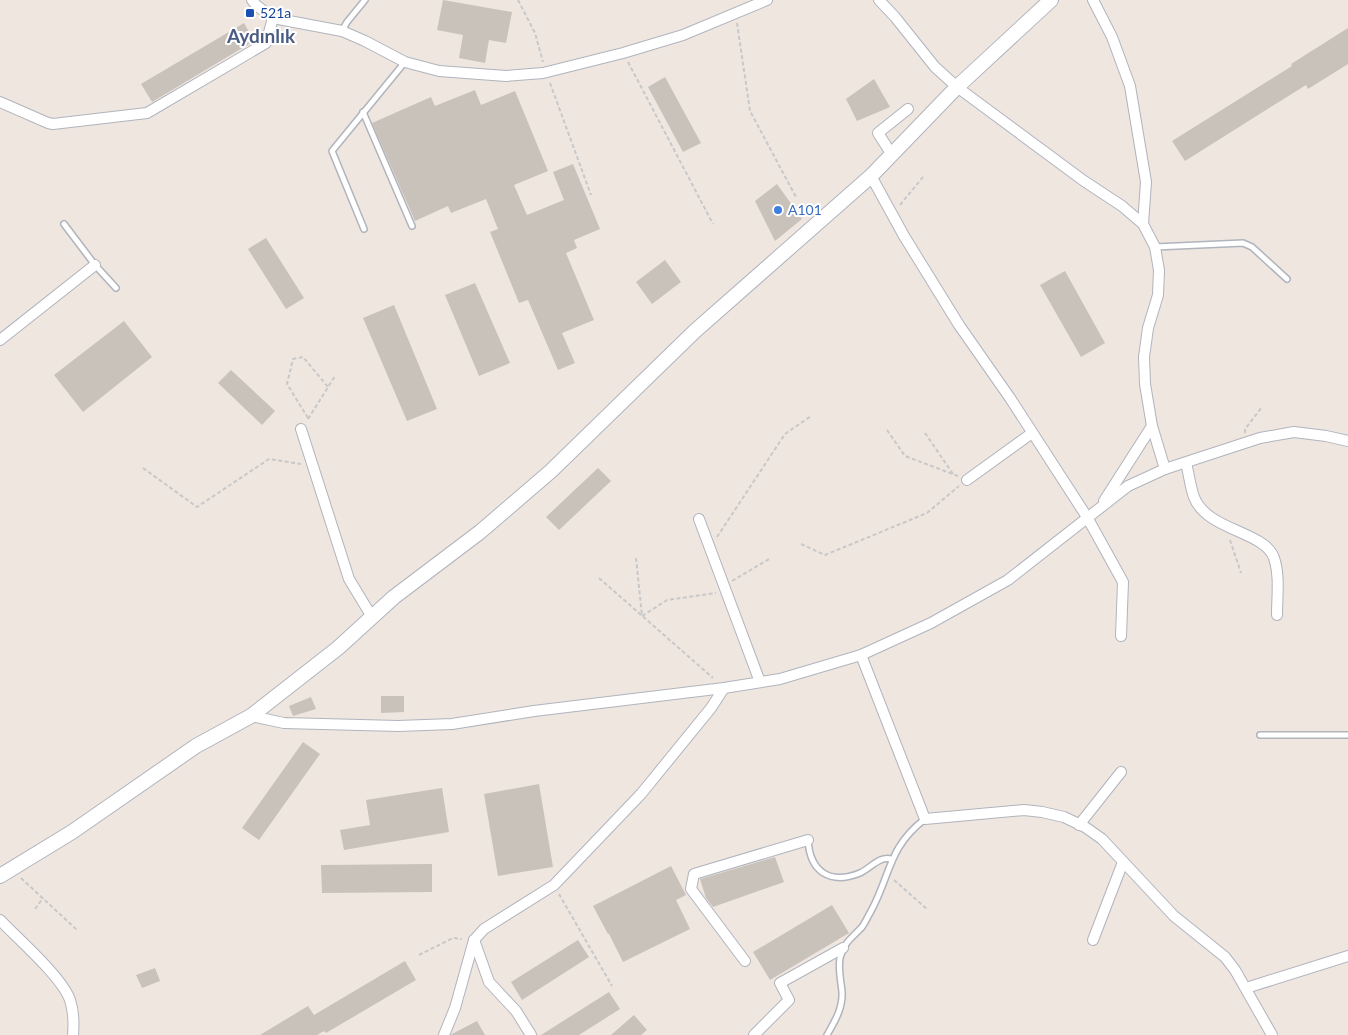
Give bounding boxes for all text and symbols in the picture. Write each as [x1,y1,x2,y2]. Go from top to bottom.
place label: 521a [260,4,291,21]
marker: 521a [244,7,256,19]
district label: Aydınlık [226,24,296,47]
place label: A101 [788,201,822,218]
marker: A101 [772,204,784,216]

